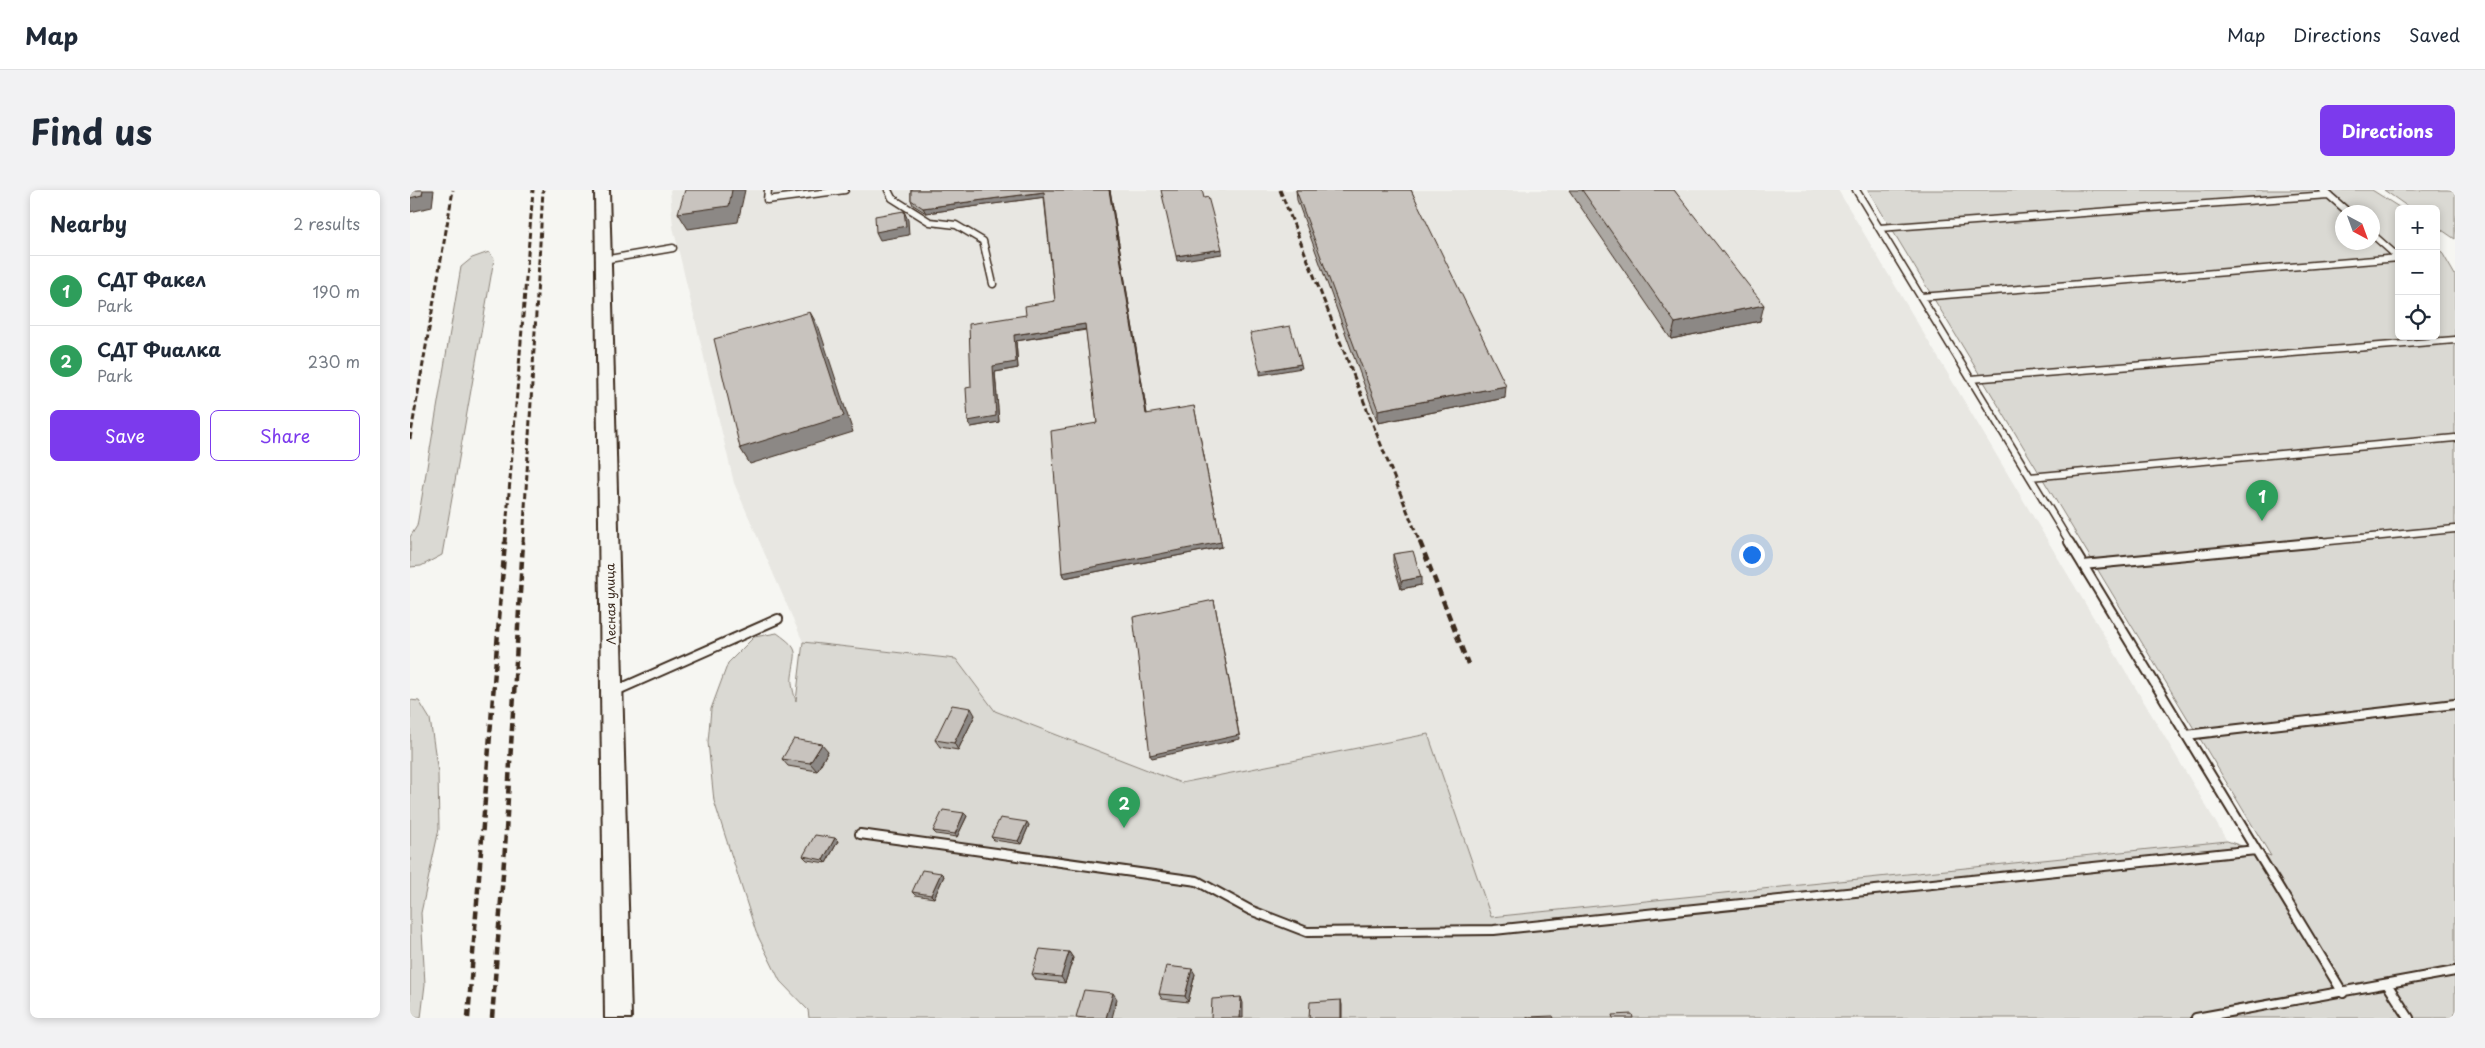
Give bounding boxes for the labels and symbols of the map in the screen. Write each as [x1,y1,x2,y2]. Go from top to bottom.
north arrow [2335,205,2380,250]
pin: 1 [2246,480,2278,521]
your location [1739,542,1765,568]
street label: Лесная улица [600,563,620,645]
pin: 2 [1108,787,1140,828]

